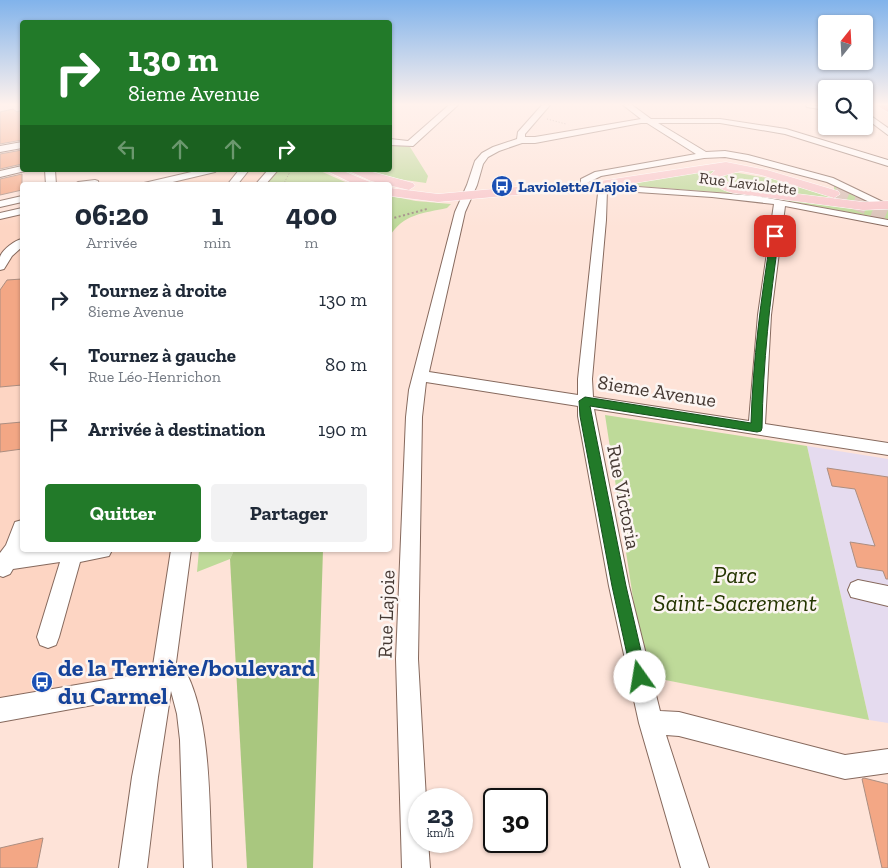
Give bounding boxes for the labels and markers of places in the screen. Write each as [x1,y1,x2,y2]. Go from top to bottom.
bus stop icon: Laviolette/Lajoie [490,174,514,198]
place label: Laviolette/Lajoie [518,177,637,196]
pin [754,215,796,257]
place label: de la Terrière/boulevard du Carmel [58,653,316,710]
bus stop icon: de la Terrière/boulevard du Carmel [30,670,54,694]

